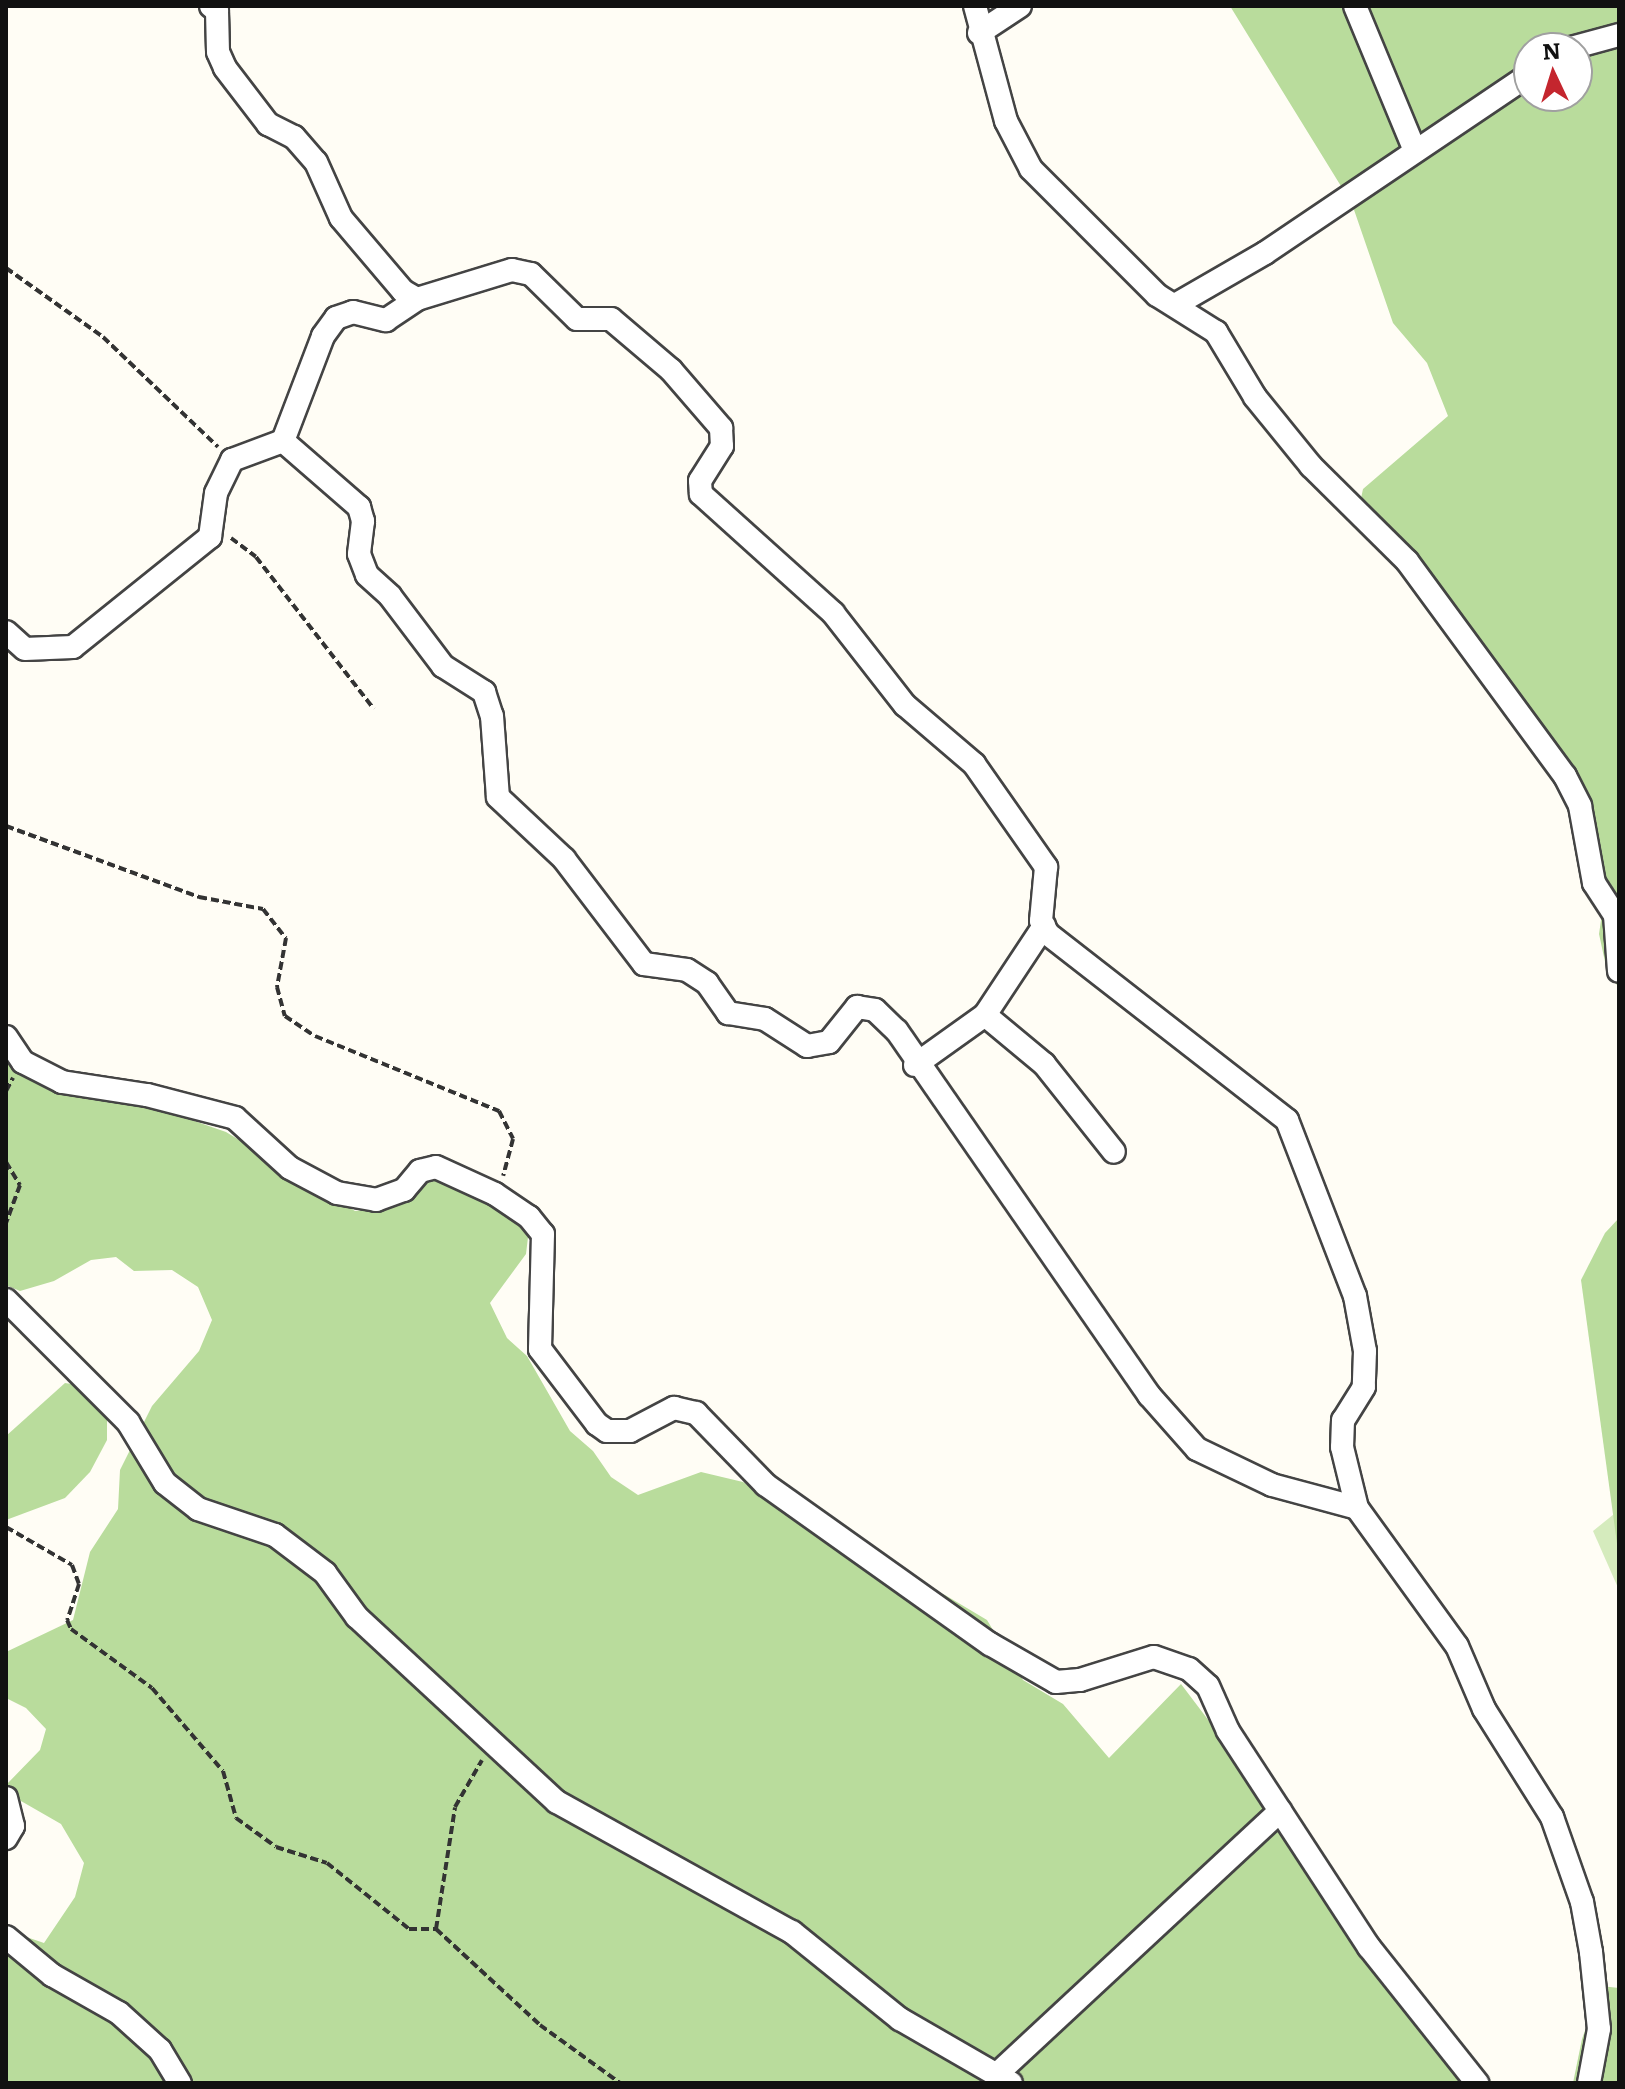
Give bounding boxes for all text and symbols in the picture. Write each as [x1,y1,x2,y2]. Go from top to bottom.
north arrow [1513,32,1593,112]
text: N [1541,32,1562,67]

